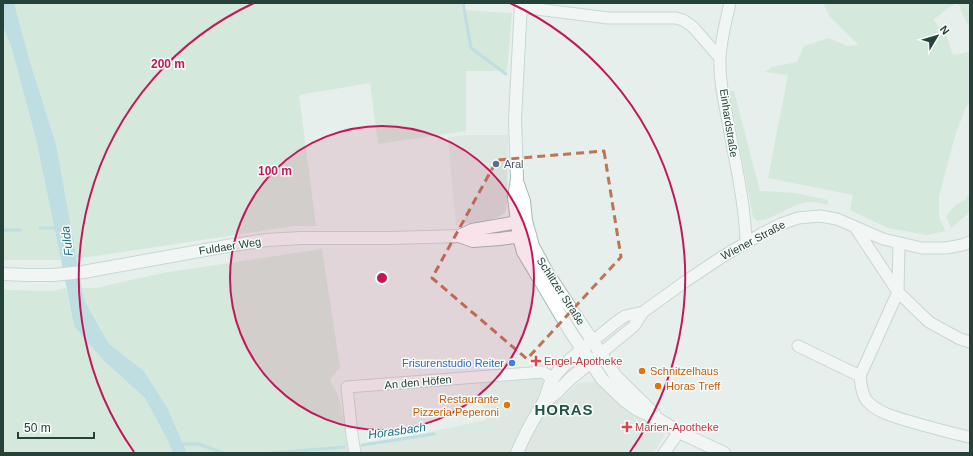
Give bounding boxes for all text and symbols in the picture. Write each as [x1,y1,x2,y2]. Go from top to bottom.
north arrow [917,16,957,56]
text: N [938,23,952,37]
text: 200 m [151,57,185,71]
street label: Einhardstraße [718,88,740,158]
place label: Aral [504,158,524,170]
marker: Aral [491,159,501,169]
text: 100 m [258,164,292,178]
street label: Wiener Straße [719,218,787,262]
water label: Fulda [58,225,76,257]
street label: Fuldaer Weg [198,235,262,257]
street label: Schlitzer Straße [535,255,587,327]
centre of rings [375,271,389,285]
place label: Engel-Apotheke [544,355,622,367]
marker: Engel-Apotheke [531,356,541,366]
place label: Frisurenstudio Reiter [402,357,504,369]
marker: Frisurenstudio Reiter [507,358,517,368]
place label: Schnitzelhaus [650,365,719,377]
marker: Schnitzelhaus [637,366,647,376]
street label: An den Höfen [384,373,452,391]
place label: Horas Treff [666,380,721,392]
marker: Horas Treff [653,381,663,391]
place label: Restaurante Pizzeria Peperoni [413,393,499,418]
marker: Restaurante Pizzeria Peperoni [502,400,512,410]
district label: HORAS [534,401,594,418]
scale bar [18,414,94,440]
water label: Horasbach [367,420,427,442]
text: 50 m [24,421,51,435]
place label: Marien-Apotheke [635,421,719,433]
marker: Marien-Apotheke [622,422,632,432]

